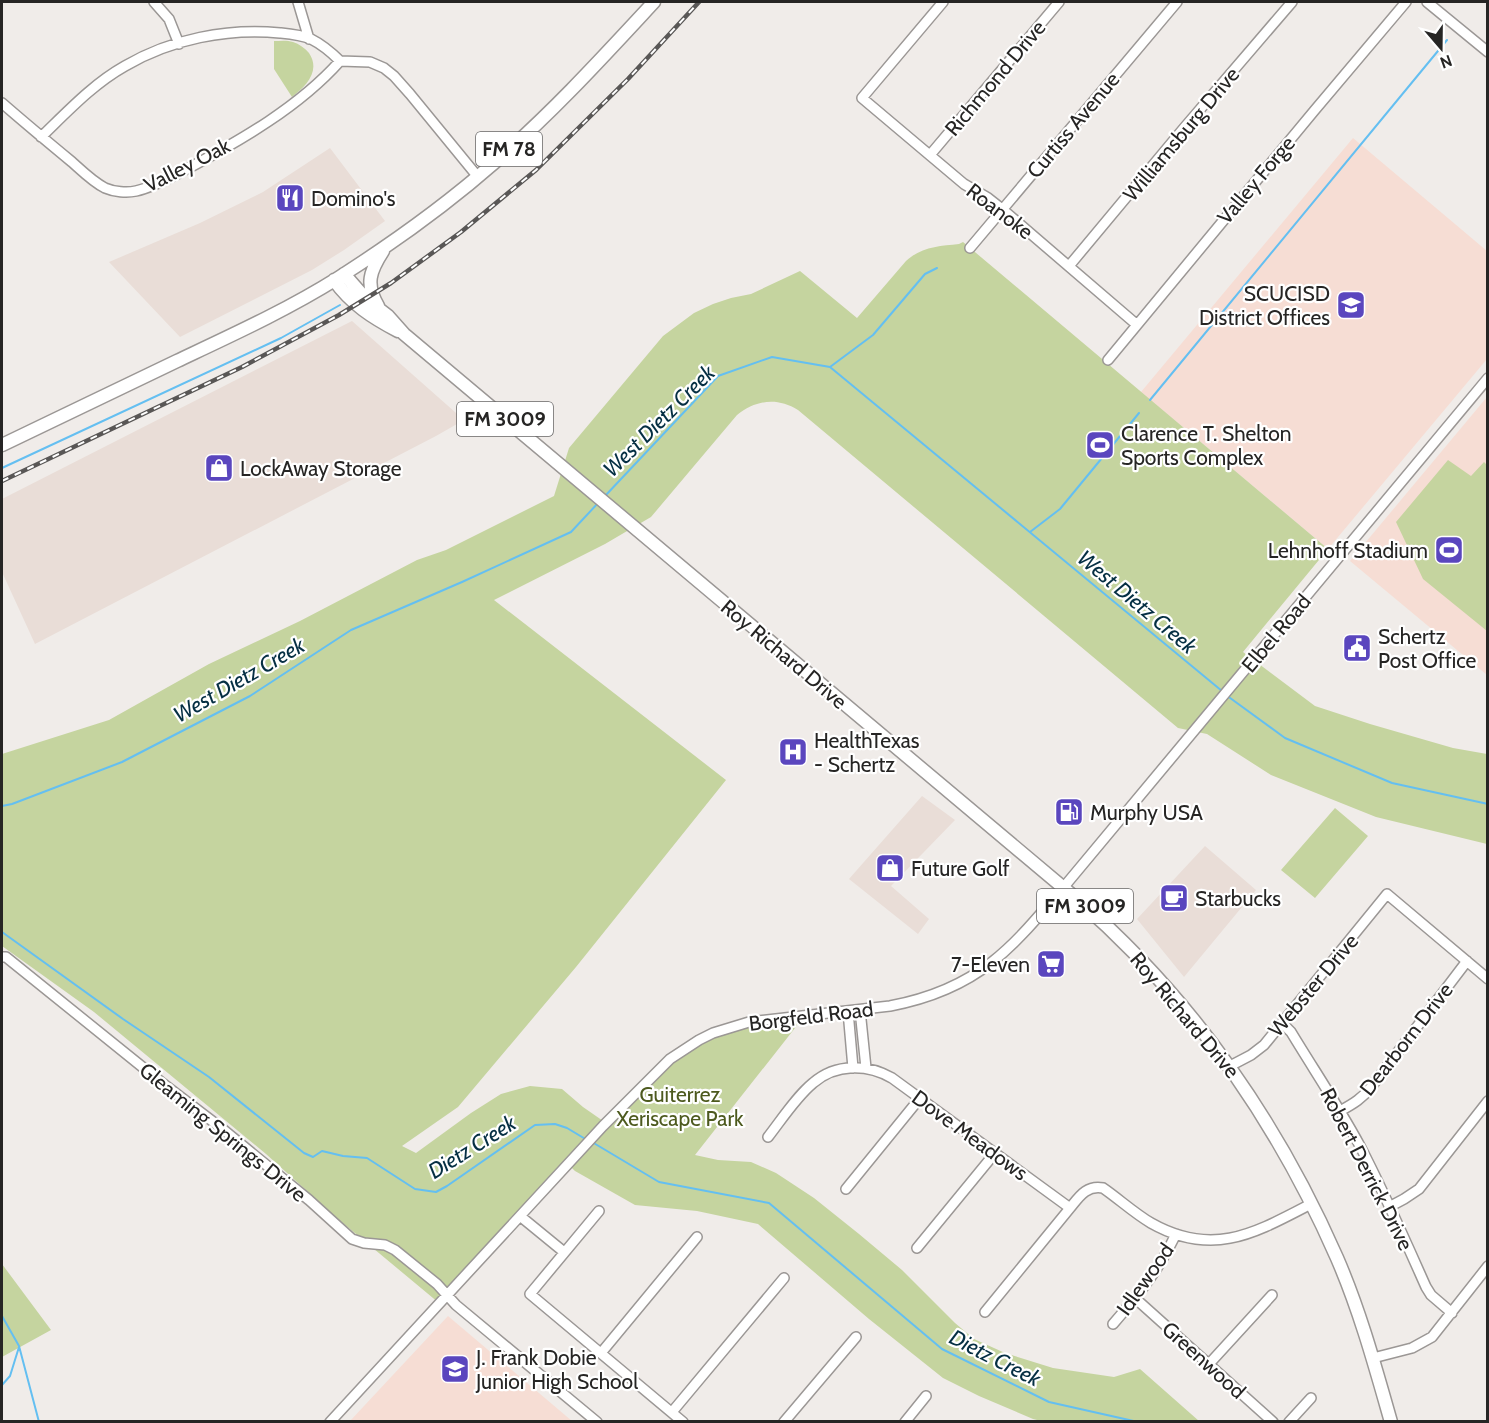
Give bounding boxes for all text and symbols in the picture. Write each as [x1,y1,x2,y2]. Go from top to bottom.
street label: Richmond Drive [939,15,1051,141]
north arrow [1411,18,1471,78]
text: N [1437,51,1455,72]
street label: Williamsburg Drive [1118,62,1244,206]
street label: Curtiss Avenue [1021,67,1125,183]
street label: Valley Forge [1212,131,1300,229]
street label: Valley Oak [140,132,235,197]
road number: FM 78 [476,132,542,166]
street label: Roanoke [962,178,1038,244]
restaurant icon: Domino's [274,182,306,214]
place label: Domino's [311,186,396,211]
place label: SCUCISD District Offices [1199,281,1330,330]
school or university icon: SCUCISD District Offices [1335,289,1367,321]
water label: West Dietz Creek [597,359,721,483]
road number: FM 3009 [457,402,553,436]
place label: Clarence T. Shelton Sports Complex [1121,421,1292,470]
sports icon: Clarence T. Shelton Sports Complex [1084,429,1116,461]
shop icon: LockAway Storage [203,452,235,484]
place label: LockAway Storage [240,456,402,481]
sports icon: Lehnhoff Stadium [1433,534,1465,566]
place label: Lehnhoff Stadium [1268,538,1428,563]
water label: West Dietz Creek [1072,544,1202,660]
street label: Elbel Road [1236,589,1316,677]
street label: Roy Richard Drive [716,594,852,714]
place label: Schertz Post Office [1378,624,1477,673]
water label: West Dietz Creek [169,631,310,728]
public building icon: Schertz Post Office [1341,632,1373,664]
place label: HealthTexas - Schertz [814,728,920,777]
hospital icon: HealthTexas - Schertz [777,736,809,768]
fuel station icon: Murphy USA [1053,796,1085,828]
place label: Murphy USA [1090,800,1203,825]
shop icon: Future Golf [874,852,906,884]
place label: Future Golf [911,856,1010,881]
cafe icon: Starbucks [1158,882,1190,914]
place label: Starbucks [1195,886,1281,911]
road number: FM 3009 [1037,889,1133,923]
street label: Webster Drive [1263,928,1363,1041]
street label: Roy Richard Drive [1125,947,1245,1083]
supermarket icon: 7-Eleven [1035,948,1067,980]
place label: 7-Eleven [951,952,1030,977]
street label: Dearborn Drive [1354,978,1458,1100]
street label: Borgfeld Road [747,996,875,1036]
street label: Gleaming Springs Drive [135,1057,312,1207]
park label: Guiterrez Xeriscape Park [617,1082,744,1131]
street label: Robert Derrick Drive [1315,1084,1419,1255]
street label: Dove Meadows [907,1085,1033,1185]
water label: Dietz Creek [423,1109,521,1185]
street label: Idlewood [1111,1238,1179,1320]
street label: Greenwood [1157,1316,1251,1404]
water label: Dietz Creek [945,1324,1046,1393]
place label: J. Frank Dobie Junior High School [475,1345,638,1394]
school or university icon: J. Frank Dobie Junior High School [439,1353,471,1385]

